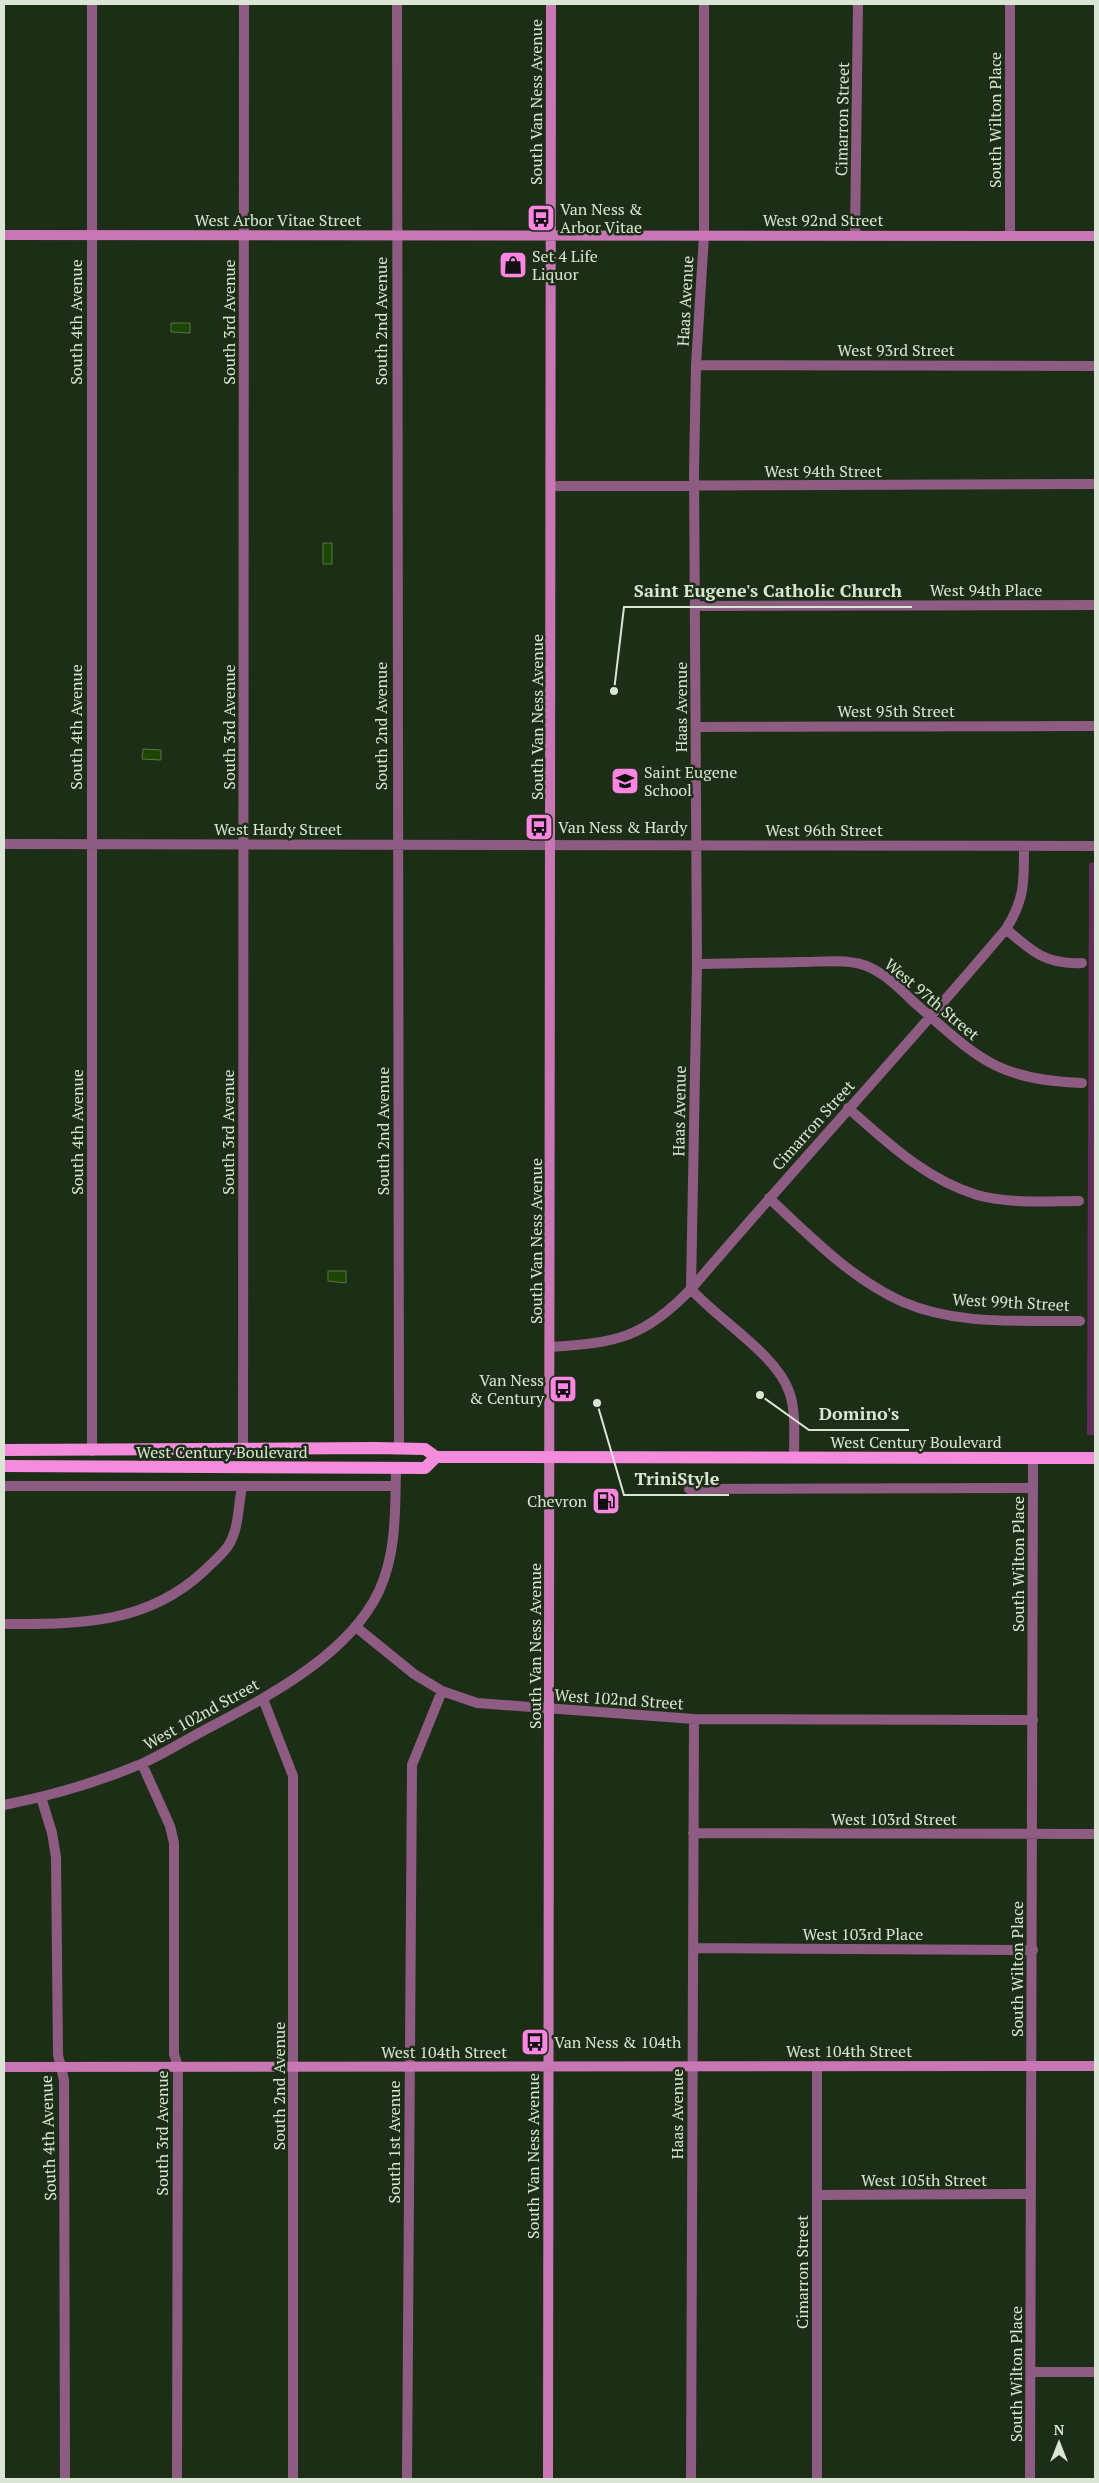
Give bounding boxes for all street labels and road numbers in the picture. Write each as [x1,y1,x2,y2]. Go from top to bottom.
street label: South Van Ness Avenue [525,19,547,185]
street label: South Wilton Place [984,52,1006,188]
street label: Cimarron Street [830,62,854,176]
street label: West Arbor Vitae Street [194,209,362,231]
street label: West 92nd Street [763,209,883,231]
street label: Haas Avenue [672,255,698,347]
street label: South 2nd Avenue [370,257,392,385]
street label: South 4th Avenue [65,259,87,385]
street label: South 3rd Avenue [218,259,240,385]
street label: West 93rd Street [837,339,955,361]
street label: West 94th Street [764,460,882,482]
street label: West 94th Place [930,579,1042,601]
street label: South Van Ness Avenue [526,634,548,800]
street label: South 2nd Avenue [370,662,392,790]
street label: Haas Avenue [670,662,692,752]
street label: South 4th Avenue [65,664,87,790]
street label: South 3rd Avenue [218,664,240,790]
street label: West 95th Street [837,700,955,722]
street label: West Hardy Street [214,818,342,840]
street label: West 96th Street [765,819,883,841]
street label: West 97th Street [880,953,984,1045]
street label: Haas Avenue [667,1065,691,1157]
street label: South 2nd Avenue [372,1067,394,1195]
street label: South 4th Avenue [66,1069,88,1195]
street label: South 3rd Avenue [217,1069,239,1195]
street label: Cimarron Street [767,1075,859,1175]
street label: South Van Ness Avenue [525,1158,547,1324]
street label: West 99th Street [952,1288,1070,1316]
street label: West Century Boulevard [830,1431,1002,1453]
street label: West Century Boulevard [136,1441,308,1463]
street label: South Wilton Place [1007,1496,1029,1632]
street label: South Van Ness Avenue [524,1563,546,1729]
street label: West 102nd Street [139,1673,263,1755]
street label: West 102nd Street [554,1684,684,1714]
street label: West 103rd Street [831,1808,957,1830]
street label: South Wilton Place [1006,1901,1028,2037]
street label: West 103rd Place [803,1923,923,1945]
street label: South 2nd Avenue [268,2022,290,2150]
street label: West 104th Street [786,2040,912,2062]
street label: West 104th Street [381,2041,507,2063]
street label: Haas Avenue [666,2069,688,2159]
street label: South 3rd Avenue [151,2070,173,2196]
street label: South Van Ness Avenue [522,2073,544,2239]
street label: South 4th Avenue [35,2075,61,2201]
street label: South 1st Avenue [383,2080,405,2204]
street label: West 105th Street [861,2169,987,2191]
street label: Cimarron Street [791,2215,813,2329]
street label: South Wilton Place [1005,2306,1027,2442]

